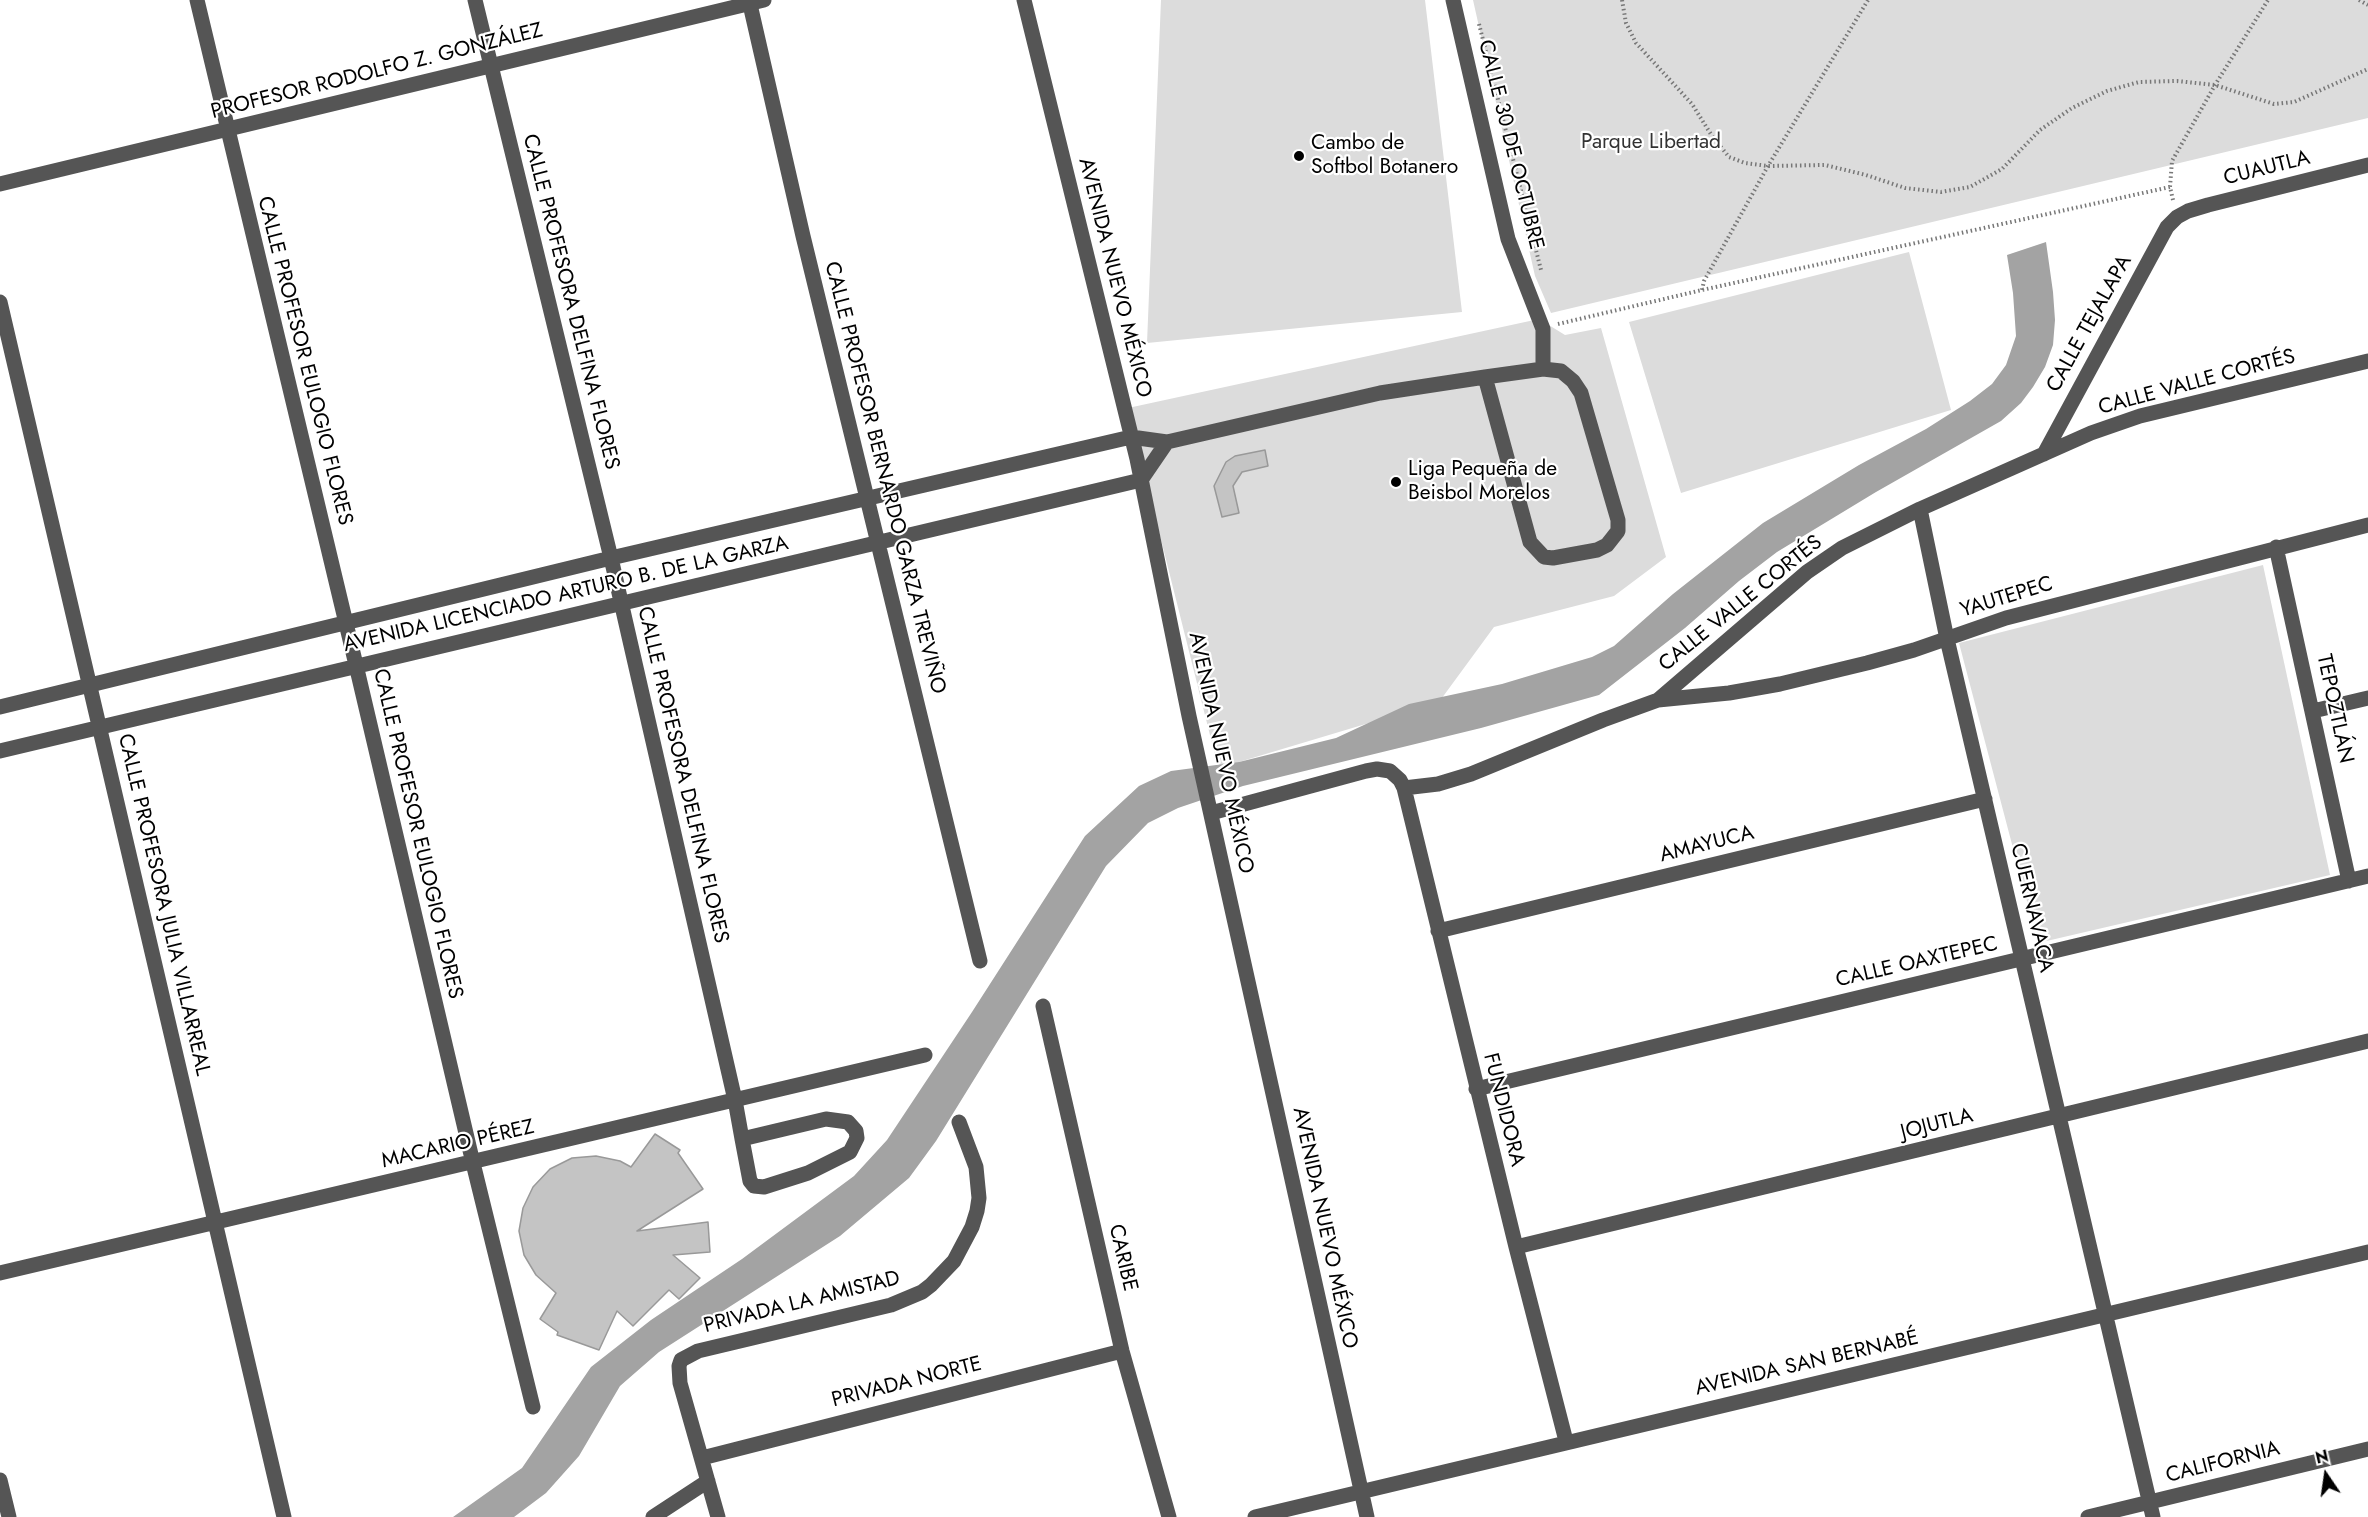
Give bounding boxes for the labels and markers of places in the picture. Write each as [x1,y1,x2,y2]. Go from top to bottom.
place label: Cambo de Softbol Botanero [1311,131,1458,181]
marker: Cambo de Softbol Botanero [1292,149,1306,163]
place label: Liga Pequeña de Beisbol Morelos [1408,457,1557,507]
marker: Liga Pequeña de Beisbol Morelos [1389,475,1403,489]

